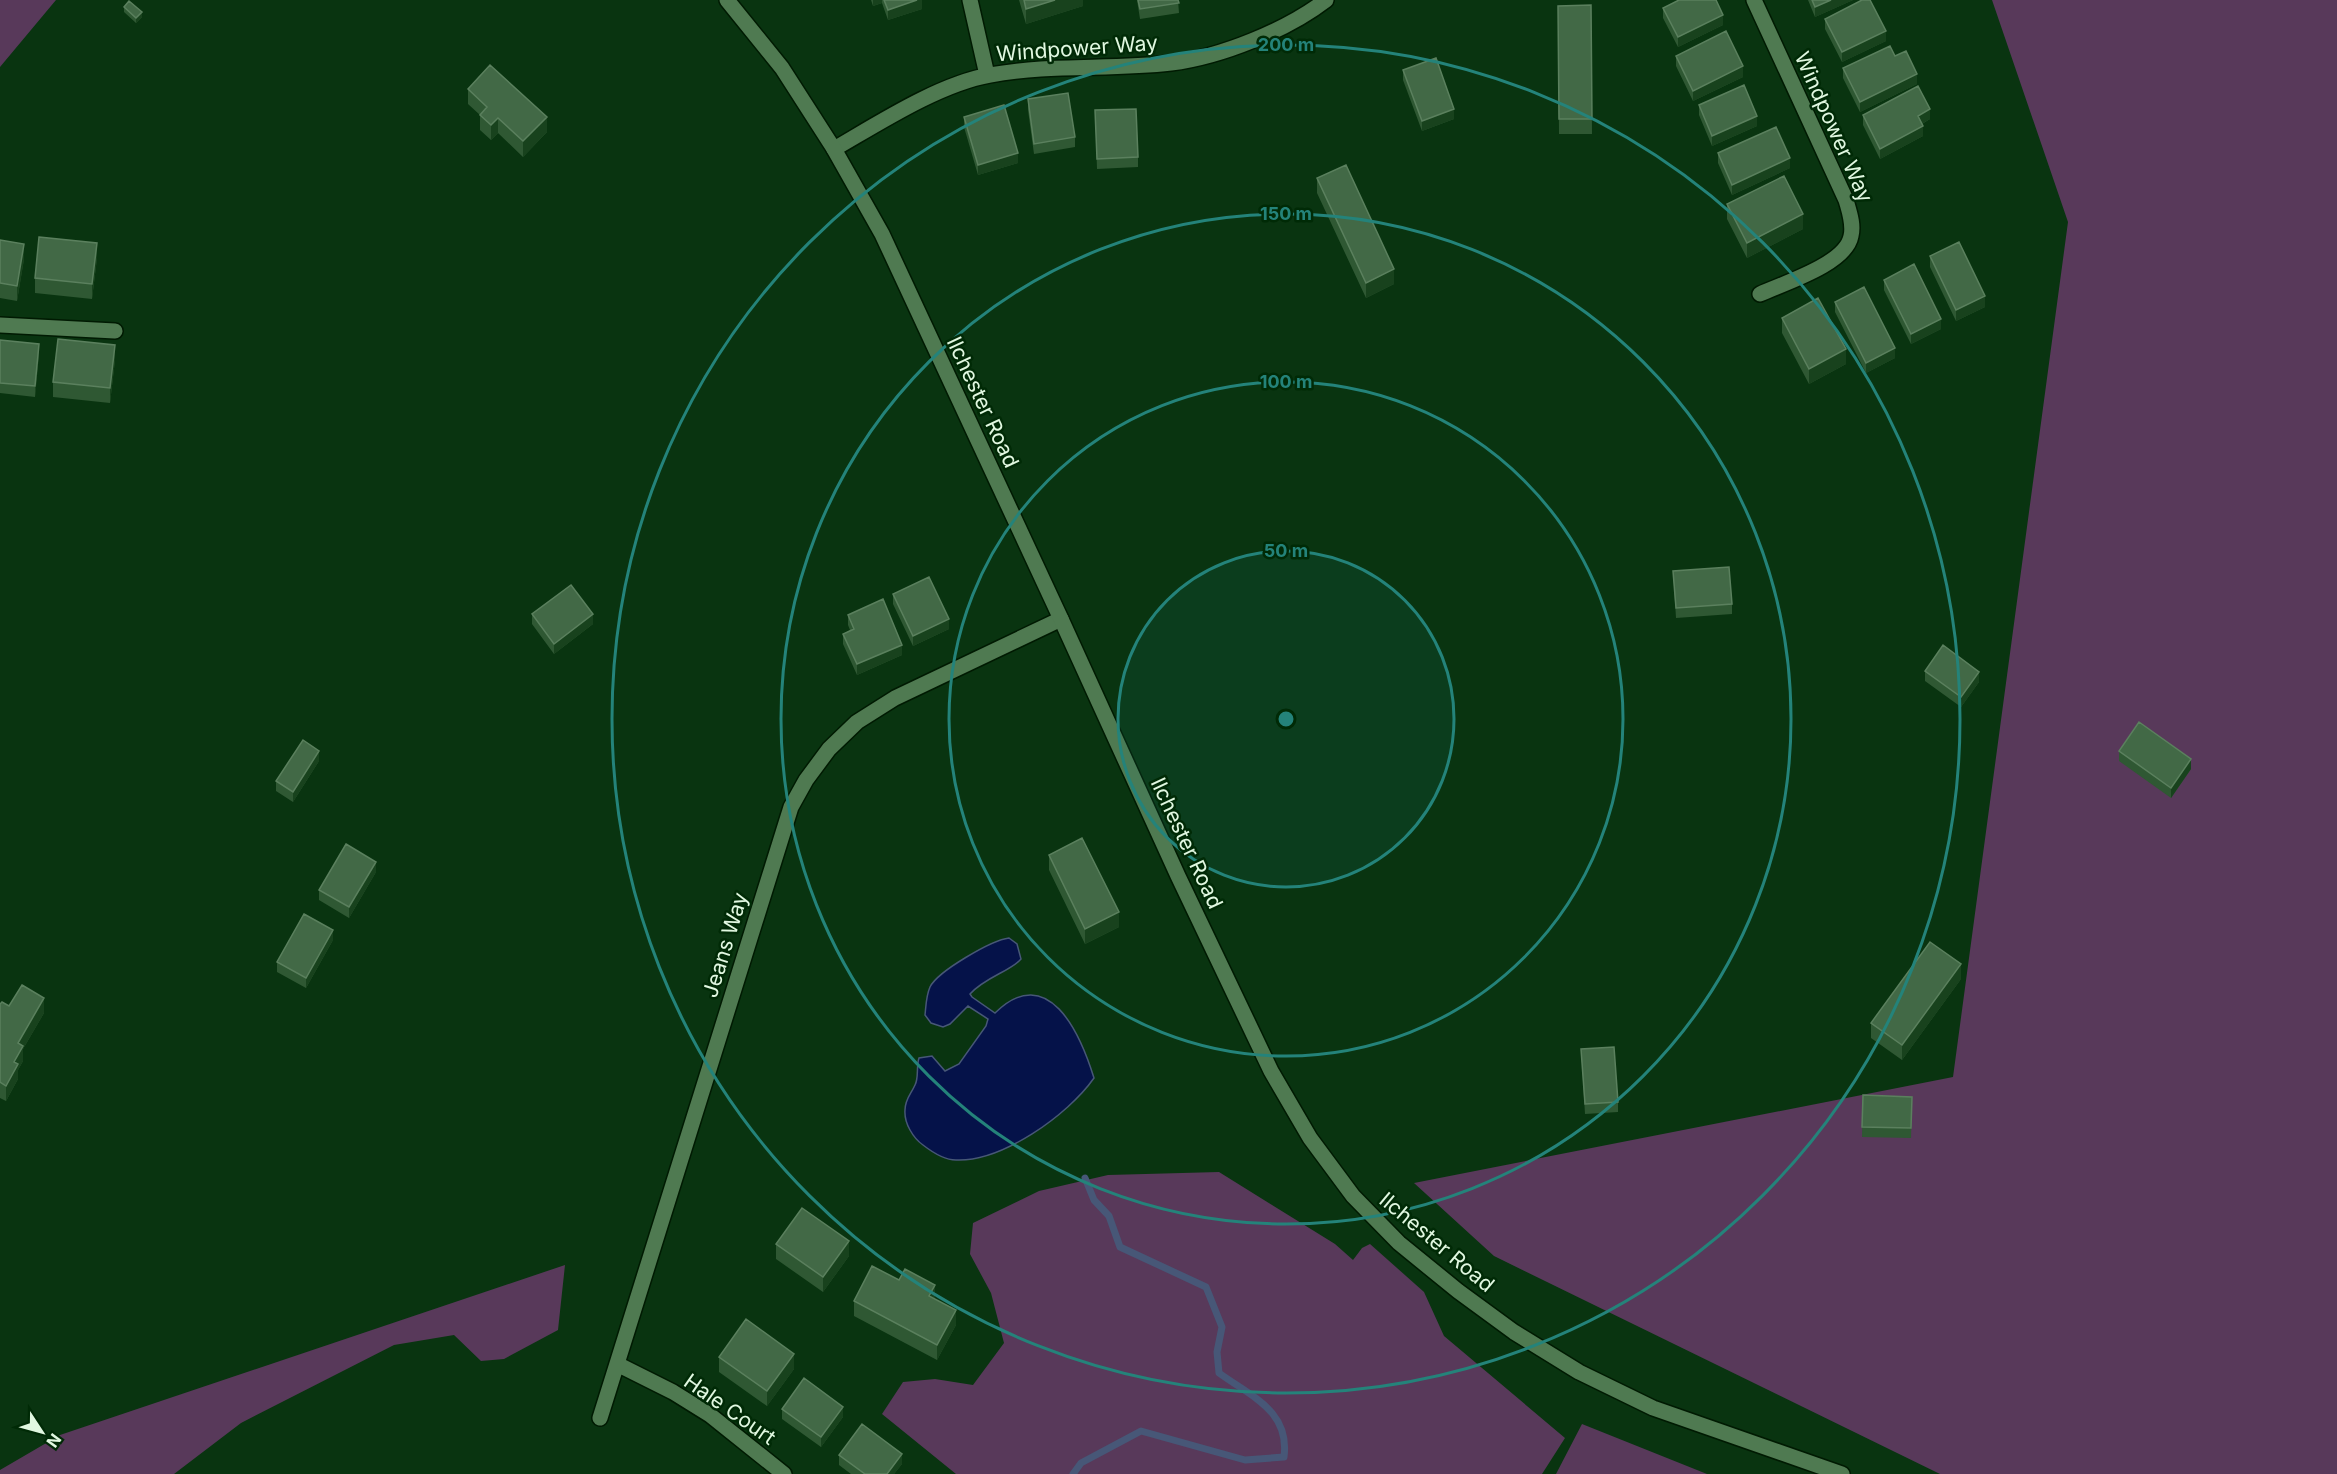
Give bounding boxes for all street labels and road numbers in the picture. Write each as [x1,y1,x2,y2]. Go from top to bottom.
street label: Windpower Way [995,30,1159,66]
street label: Windpower Way [1790,48,1878,206]
street label: Ilchester Road [942,332,1024,472]
street label: Ilchester Road [1146,773,1228,913]
street label: Jeans Way [697,889,753,1001]
street label: Ilchester Road [1375,1187,1499,1297]
street label: Hale Court [679,1368,781,1450]

